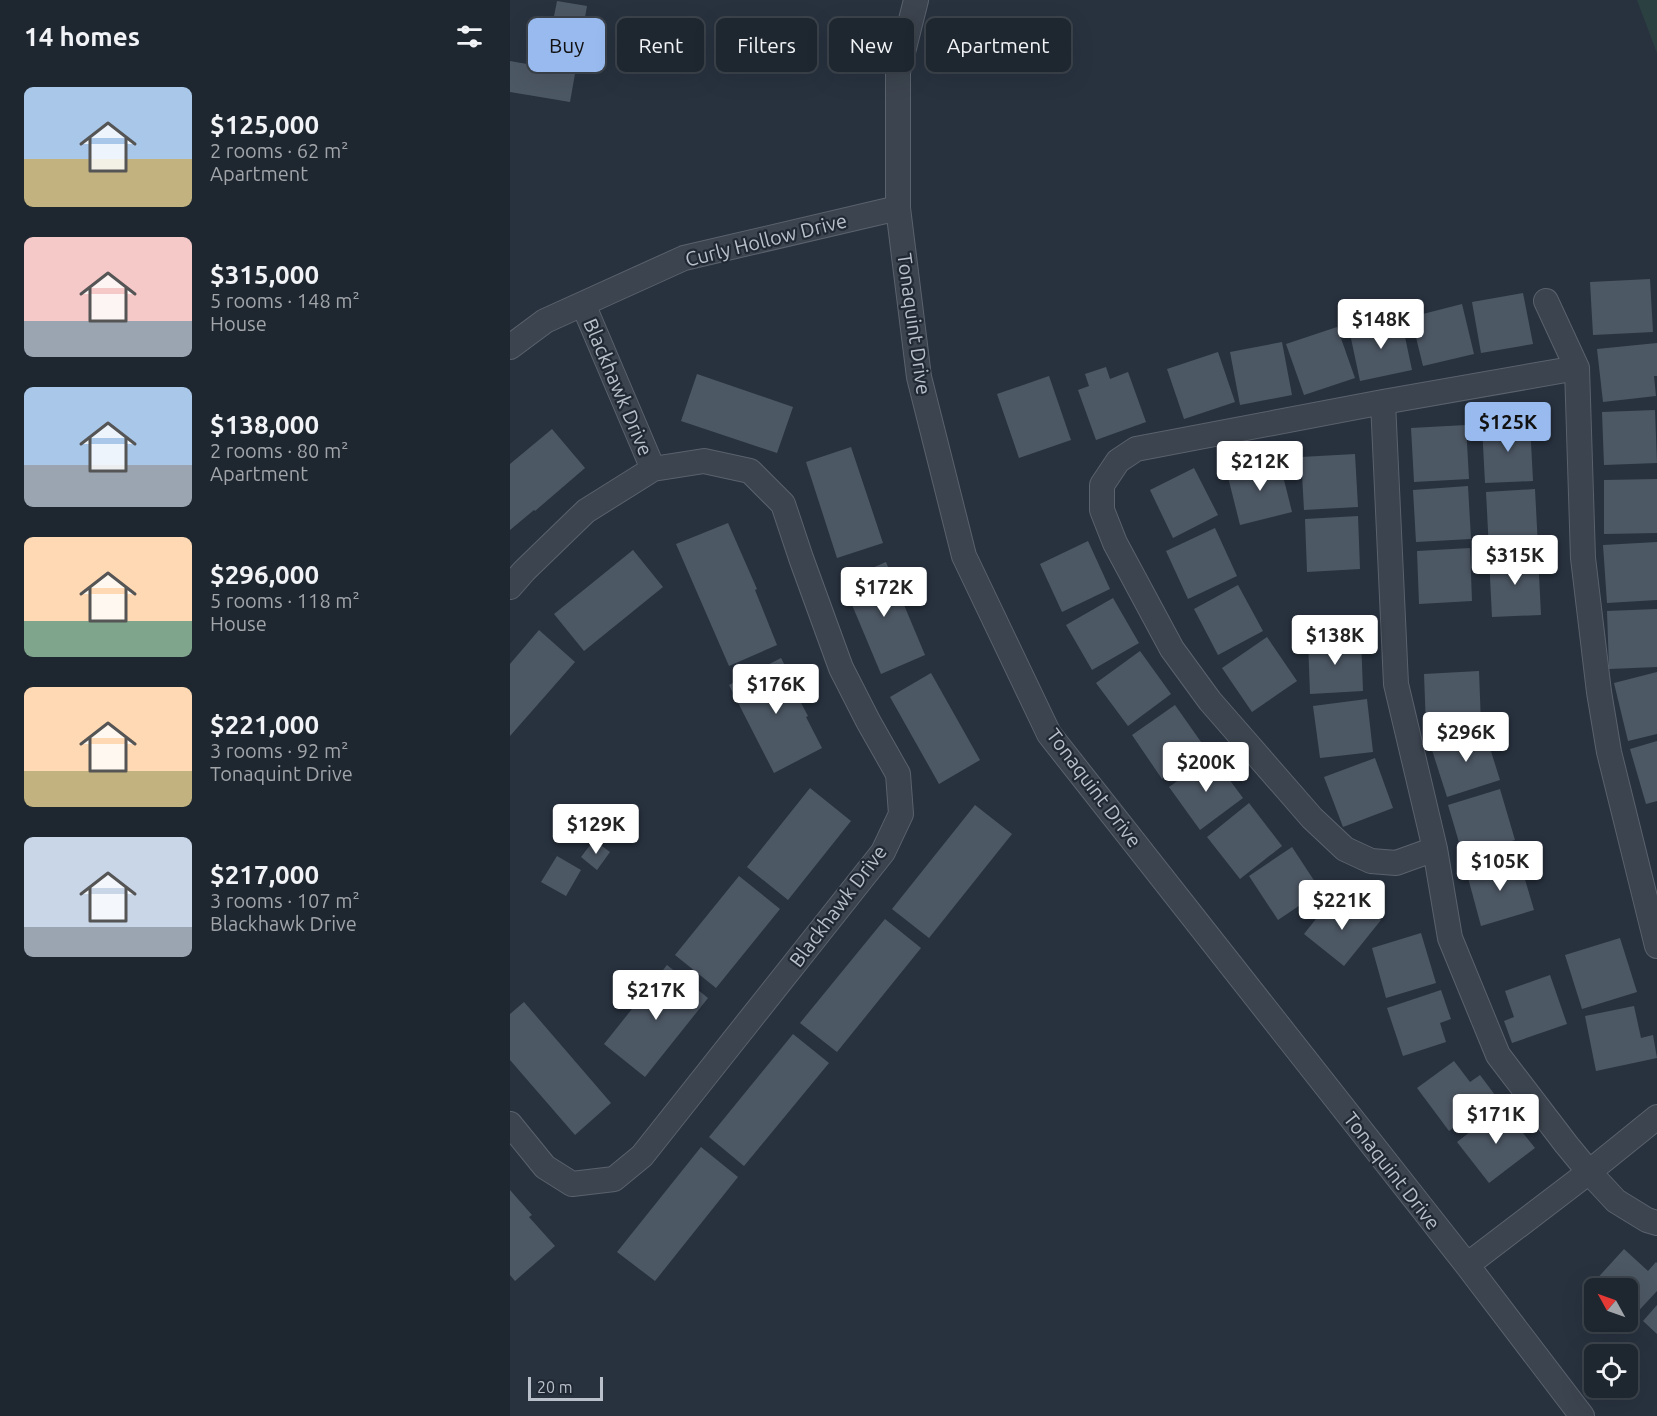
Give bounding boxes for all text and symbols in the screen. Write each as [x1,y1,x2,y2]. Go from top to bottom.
chip: Buy [528,18,605,72]
chip: Rent [617,18,704,72]
chip: Filters [716,18,817,72]
chip: New [829,18,914,72]
chip: Apartment [926,18,1071,72]
icon: filters [453,20,486,53]
text: 14 homes [24,22,140,51]
text: $125,000 [210,110,319,139]
icon: home [72,111,144,183]
text: 2 rooms · 62 m² [210,139,348,162]
text: Apartment [210,162,308,185]
street label: Curly Hollow Drive [683,208,849,271]
street label: Tonaquint Drive [893,252,936,396]
text: $315,000 [210,260,319,289]
icon: home [72,261,144,333]
text: 5 rooms · 148 m² [210,289,360,312]
pin: $148K [1339,299,1423,350]
text: $148K [1352,307,1410,330]
text: House [210,312,267,335]
street label: Blackhawk Drive [579,315,658,459]
pin: $125K [1466,402,1550,453]
text: $138,000 [210,410,319,439]
text: $125K [1479,410,1537,433]
icon: home [72,411,144,483]
text: 2 rooms · 80 m² [210,439,348,462]
pin: $212K [1218,441,1302,492]
text: $212K [1231,449,1289,472]
text: Apartment [210,462,308,485]
pin: $315K [1473,535,1557,586]
text: $315K [1486,543,1544,566]
text: $296,000 [210,560,319,589]
icon: home [72,561,144,633]
pin: $172K [842,567,926,618]
text: $172K [855,575,913,598]
text: 5 rooms · 118 m² [210,589,360,612]
text: House [210,612,267,635]
pin: $138K [1293,615,1377,666]
text: $138K [1306,623,1364,646]
pin: $176K [734,664,818,715]
text: $176K [747,672,805,695]
text: $221,000 [210,710,319,739]
icon: home [72,711,144,783]
pin: $296K [1424,712,1508,763]
text: $296K [1437,720,1495,743]
street label: Tonaquint Drive [1042,724,1147,852]
text: 3 rooms · 92 m² [210,739,348,762]
pin: $200K [1164,742,1248,793]
text: $200K [1177,750,1235,773]
text: Tonaquint Drive [210,762,353,785]
pin: $129K [554,804,638,855]
text: $129K [567,812,625,835]
street label: Blackhawk Drive [784,840,891,971]
pin: $105K [1458,841,1542,892]
text: $105K [1471,849,1529,872]
text: $217,000 [210,860,319,889]
icon: home [72,861,144,933]
pin: $221K [1300,880,1384,931]
text: $221K [1313,888,1371,911]
text: 3 rooms · 107 m² [210,889,360,912]
text: Blackhawk Drive [210,912,357,935]
pin: $217K [614,970,698,1021]
text: $217K [627,978,685,1001]
pin: $171K [1454,1094,1538,1145]
text: $171K [1467,1102,1525,1125]
street label: Tonaquint Drive [1339,1107,1445,1234]
north arrow [1584,1278,1638,1332]
map controls [1584,1278,1638,1398]
button: locate [1584,1344,1638,1398]
scale bar [528,1374,603,1402]
text: 20 m [537,1378,573,1396]

